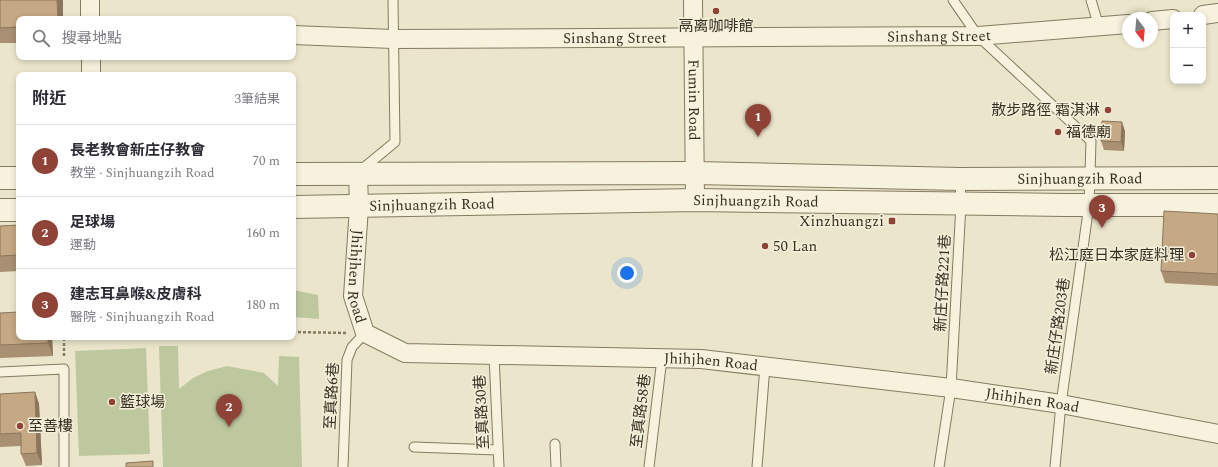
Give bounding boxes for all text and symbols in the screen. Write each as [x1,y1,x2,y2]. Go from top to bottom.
marker: 鬲离咖啡館 [711,6,721,16]
north arrow [1122,12,1158,48]
map controls [1170,12,1206,84]
button: + [1170,12,1206,48]
place label: 鬲离咖啡館 [678,15,754,38]
search box [16,16,296,60]
street label: Sinshang Street [887,24,992,48]
street label: Sinshang Street [563,26,667,50]
icon: search [30,27,52,49]
text: 搜尋地點 [62,27,122,50]
button: − [1170,48,1206,84]
street label: Fumin Road [682,59,706,141]
text: 附近 [32,86,66,112]
text: 3筆結果 [234,89,280,109]
place label: 散步路徑 霜淇淋 [991,99,1100,122]
pin: 1 [745,104,771,137]
marker: 散步路徑 霜淇淋 [1103,105,1113,115]
place label: 福德廟 [1066,121,1111,144]
marker: 福德廟 [1053,127,1063,137]
text: 長老教會新庄仔教會 [70,139,205,162]
text: 1 [41,151,49,171]
text: 70 m [253,151,280,171]
text: 教堂 · Sinjhuangzih Road [70,163,214,183]
street label: Sinjhuangzih Road [1017,167,1143,190]
street label: Sinjhuangzih Road [693,188,819,213]
street label: Sinjhuangzih Road [369,192,495,217]
pin: 3 [1089,195,1115,228]
place label: Xinzhuangzi [799,210,884,233]
text: 足球場 [70,211,115,234]
marker: Xinzhuangzi [887,216,897,226]
text: 2 [41,223,49,243]
text: 160 m [246,223,280,243]
street label: Jhihjhen Road [341,229,373,326]
street label: 新庄仔路221巷 [929,234,957,332]
text: 運動 [70,235,96,255]
place label: 50 Lan [773,235,818,258]
marker: 50 Lan [760,241,770,251]
place label: 松江庭日本家庭料理 [1049,244,1184,267]
marker: 松江庭日本家庭料理 [1187,250,1197,260]
your location [617,263,637,283]
street label: 新庄仔路203巷 [1040,276,1076,376]
text: 建志耳鼻喉&皮膚科 [70,283,201,306]
text: 3 [41,295,49,315]
text: 180 m [246,295,280,315]
text: 醫院 · Sinjhuangzih Road [70,307,214,327]
street label: Jhihjhen Road [664,347,759,377]
street label: 至真路6巷 [319,362,345,430]
street label: 至真路58巷 [625,372,657,450]
street label: 至真路30巷 [469,374,495,450]
street label: Jhihjhen Road [984,382,1081,419]
place label: 籃球場 [120,391,165,414]
pin: 2 [216,394,242,427]
marker: 籃球場 [107,397,117,407]
place label: 至善樓 [28,415,73,438]
marker: 至善樓 [15,421,25,431]

